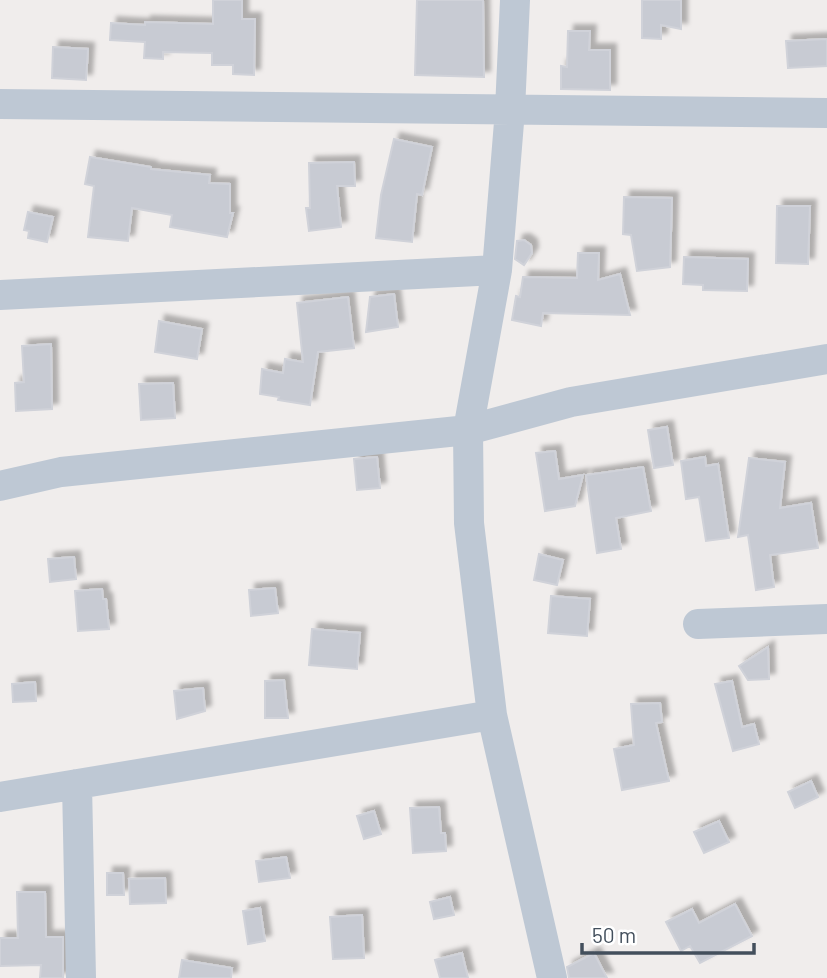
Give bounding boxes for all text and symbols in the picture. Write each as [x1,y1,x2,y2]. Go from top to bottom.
scale bar [582,912,754,956]
text: 50 m [592,922,636,947]

